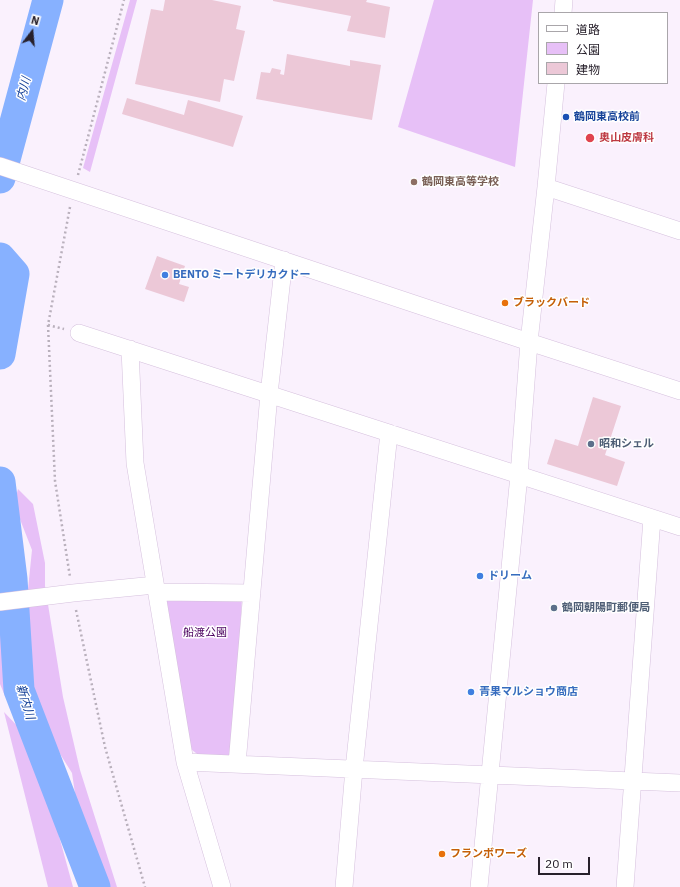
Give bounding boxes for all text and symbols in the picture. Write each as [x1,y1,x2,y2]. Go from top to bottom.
north arrow [12,12,52,52]
legend [538,12,668,84]
text: N [30,13,41,28]
text: 道路 [576,22,600,37]
text: 公園 [576,42,600,57]
text: 建物 [576,62,600,77]
water label: 内川 [14,76,34,102]
place label: 鶴岡東高校前 [574,110,640,124]
marker: 鶴岡東高校前 [561,112,571,122]
place label: 奥山皮膚科 [599,131,654,145]
marker: 奥山皮膚科 [584,132,596,144]
place label: 鶴岡東高等学校 [422,175,499,189]
marker: 鶴岡東高等学校 [409,177,419,187]
place label: BENTO ミートデリカクドー [173,268,311,282]
marker: BENTO ミートデリカクドー [160,270,170,280]
place label: ブラックバード [513,296,590,310]
marker: ブラックバード [500,298,510,308]
place label: 昭和シェル [599,437,654,451]
marker: 昭和シェル [586,439,596,449]
place label: ドリーム [488,569,532,583]
marker: ドリーム [475,571,485,581]
place label: 鶴岡朝陽町郵便局 [562,601,650,615]
marker: 鶴岡朝陽町郵便局 [549,603,559,613]
park label: 船渡公園 [183,626,227,640]
water label: 新内川 [13,683,37,721]
place label: 青果マルショウ商店 [479,685,578,699]
marker: 青果マルショウ商店 [466,687,476,697]
place label: フランボワーズ [450,847,527,861]
marker: フランボワーズ [437,849,447,859]
scale bar [540,849,592,875]
text: 20 m [545,856,573,871]

